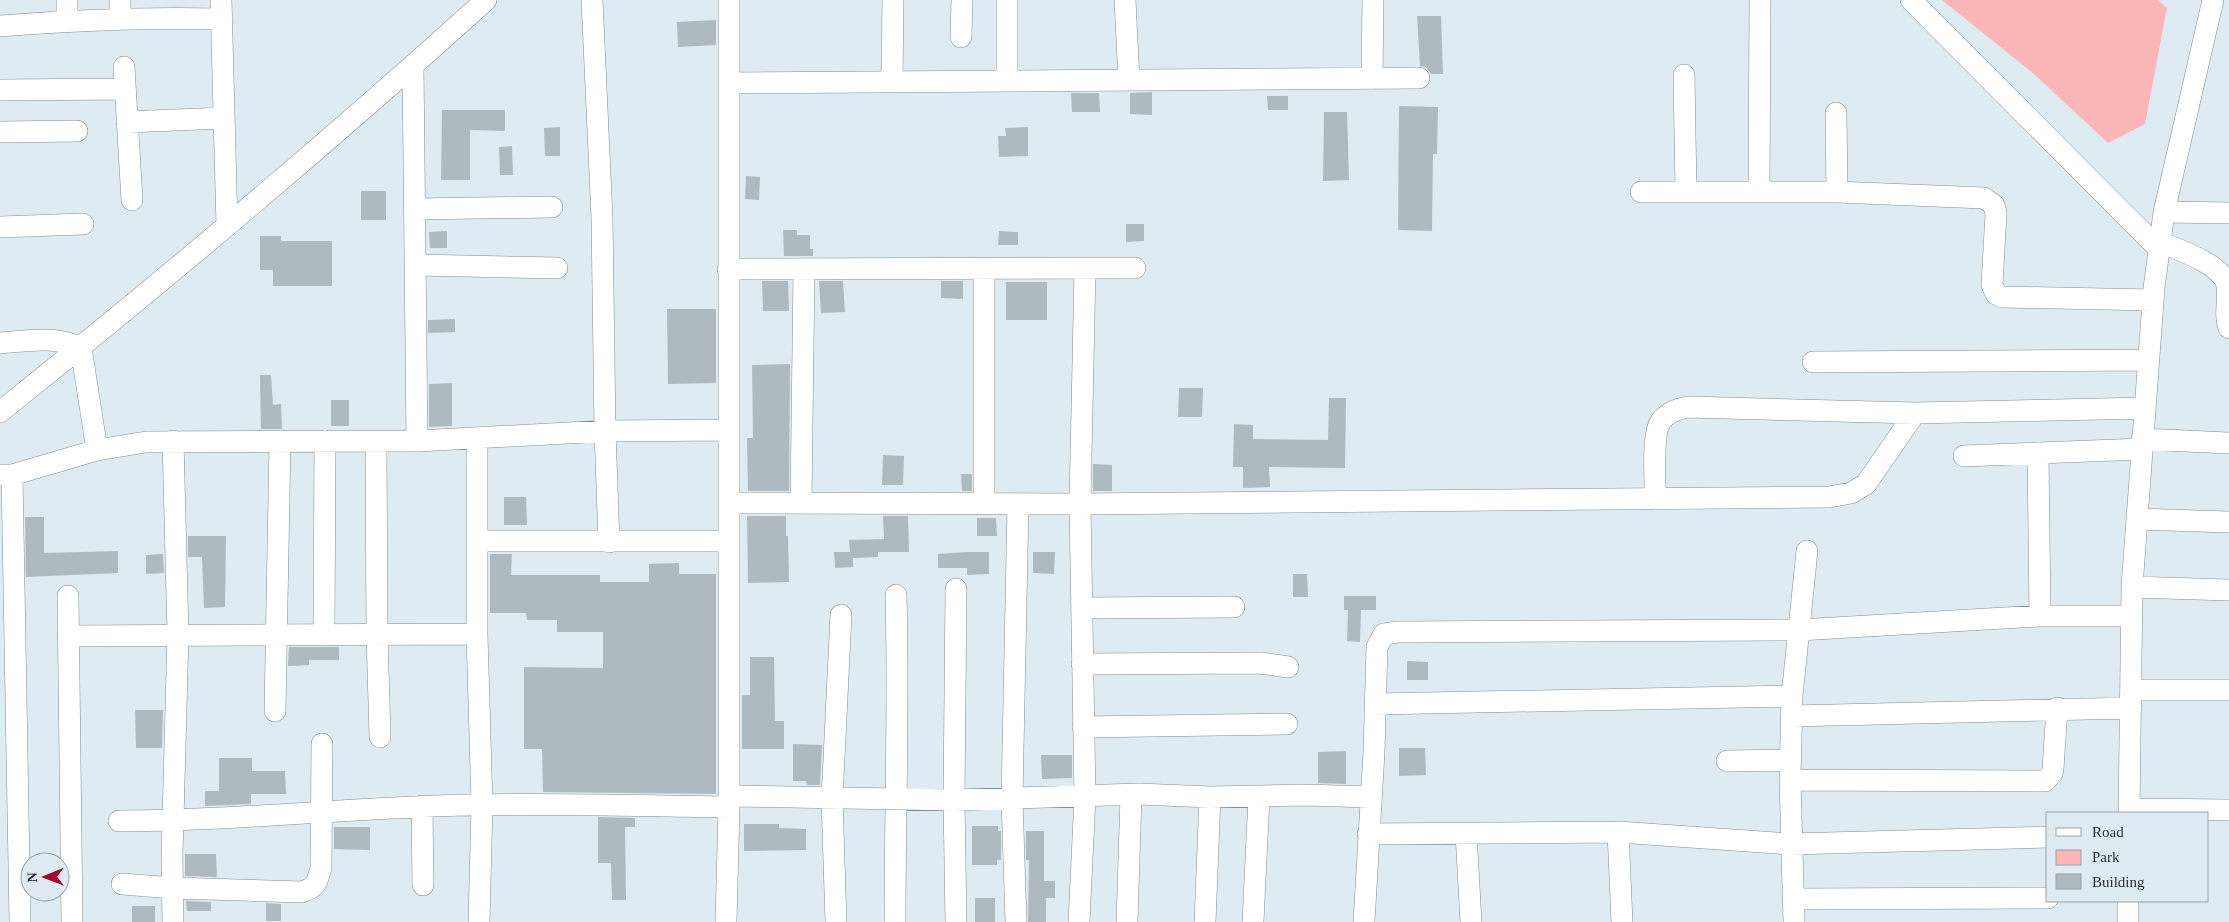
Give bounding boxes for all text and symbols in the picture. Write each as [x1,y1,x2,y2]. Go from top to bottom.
legend [2046,812,2209,902]
text: Road [2092,824,2124,840]
text: Park [2092,849,2120,865]
north arrow [20,852,70,902]
text: N [25,872,40,882]
text: Building [2092,874,2145,890]

